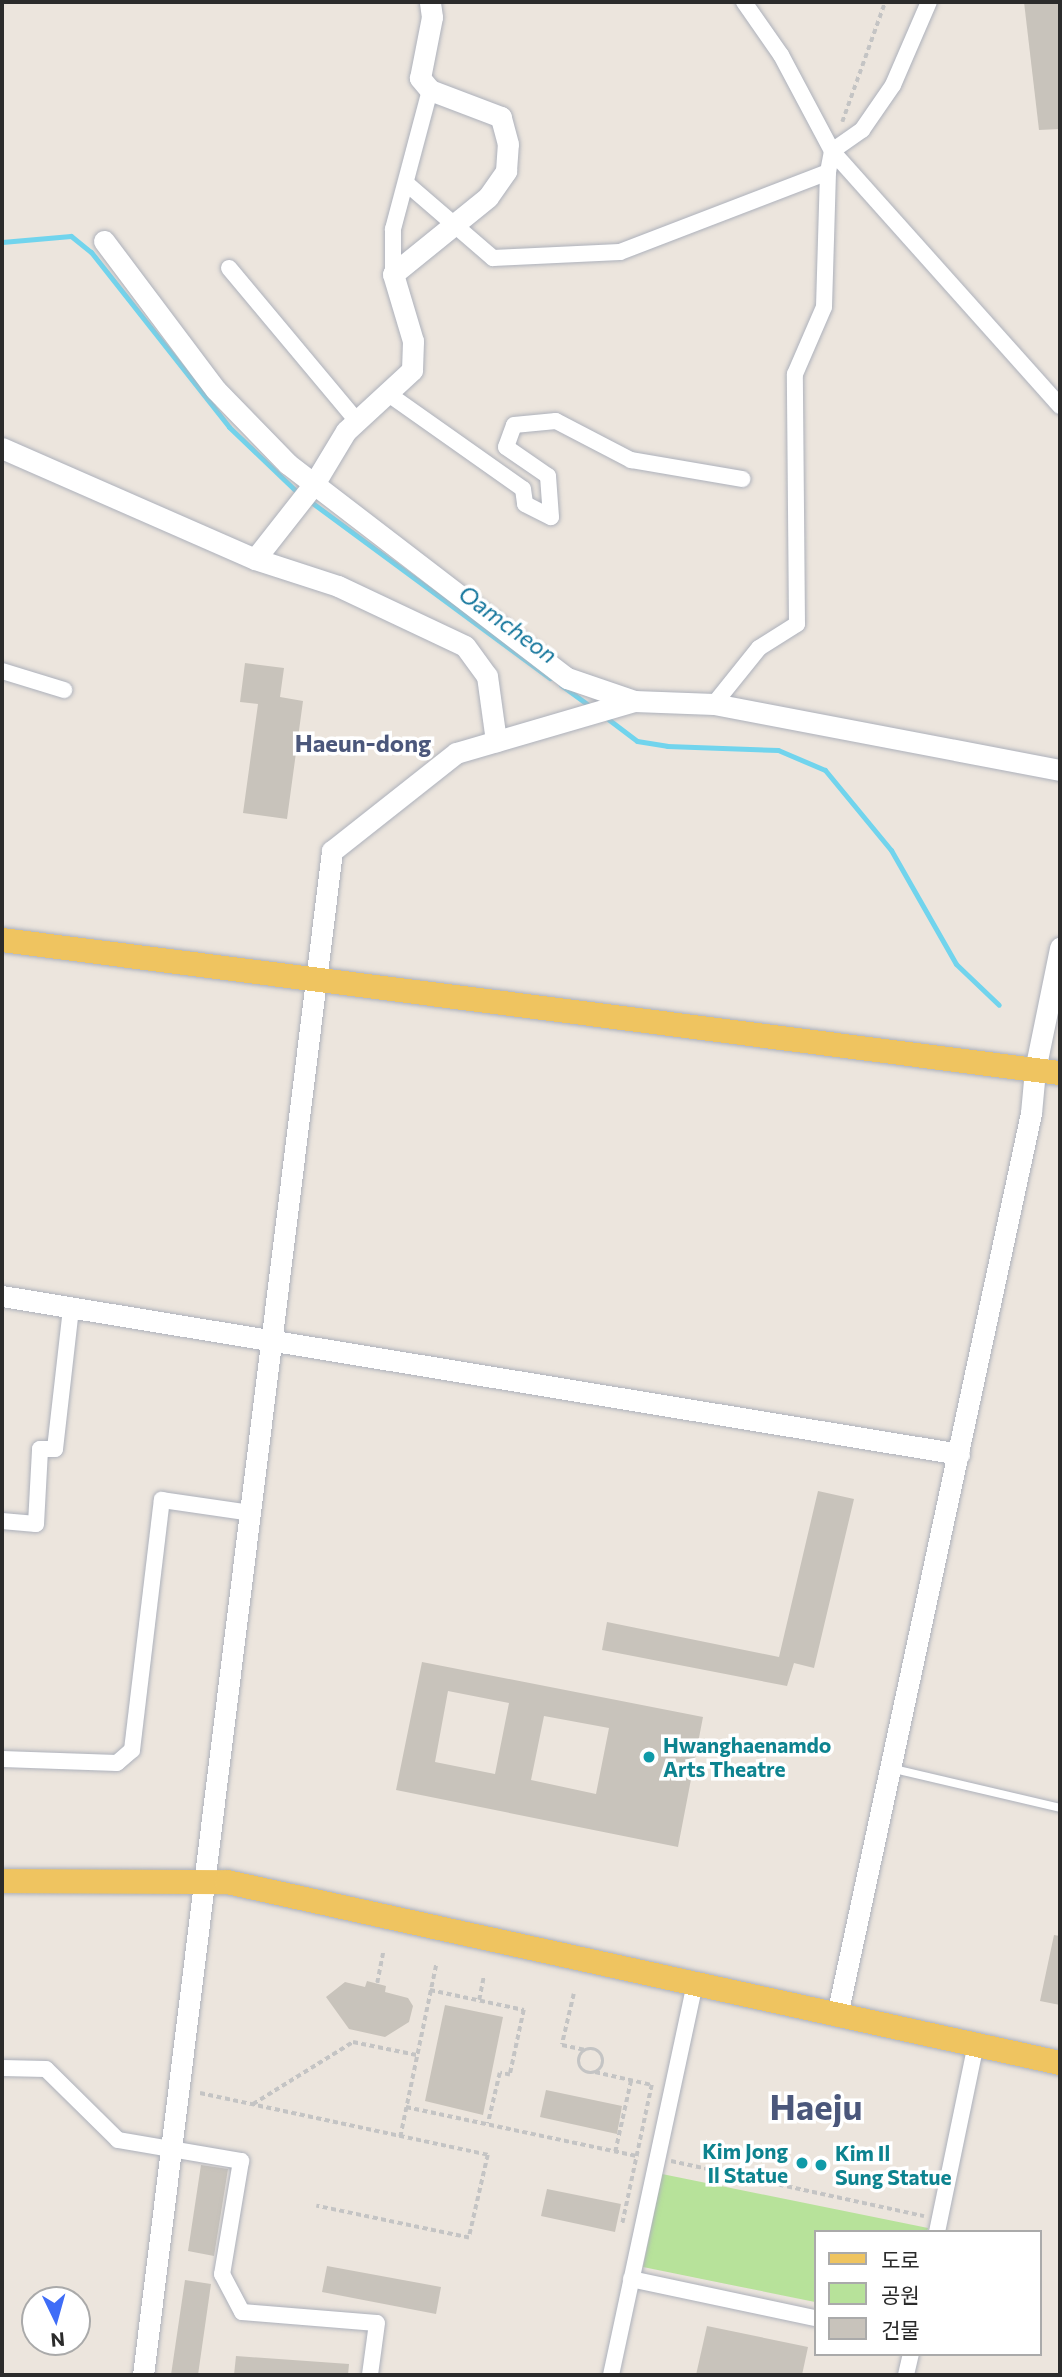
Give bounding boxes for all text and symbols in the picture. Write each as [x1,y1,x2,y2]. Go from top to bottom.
water label: Oamcheon [454,579,562,669]
district label: Haeun-dong [295,729,431,757]
place label: Hwanghaenamdo Arts Theatre [663,1732,831,1782]
marker: Hwanghaenamdo Arts Theatre [641,1749,657,1765]
district label: Haeju [770,2085,862,2127]
place label: Kim Jong Il Statue [702,2138,788,2188]
place label: Kim Il Sung Statue [835,2140,952,2190]
marker: Kim Jong Il Statue [794,2155,810,2171]
marker: Kim Il Sung Statue [813,2157,829,2173]
legend [814,2230,1041,2356]
text: 도로 [881,2247,920,2272]
text: 공원 [881,2282,920,2307]
north arrow [21,2286,91,2356]
text: 건물 [881,2317,920,2342]
text: N [50,2328,66,2353]

